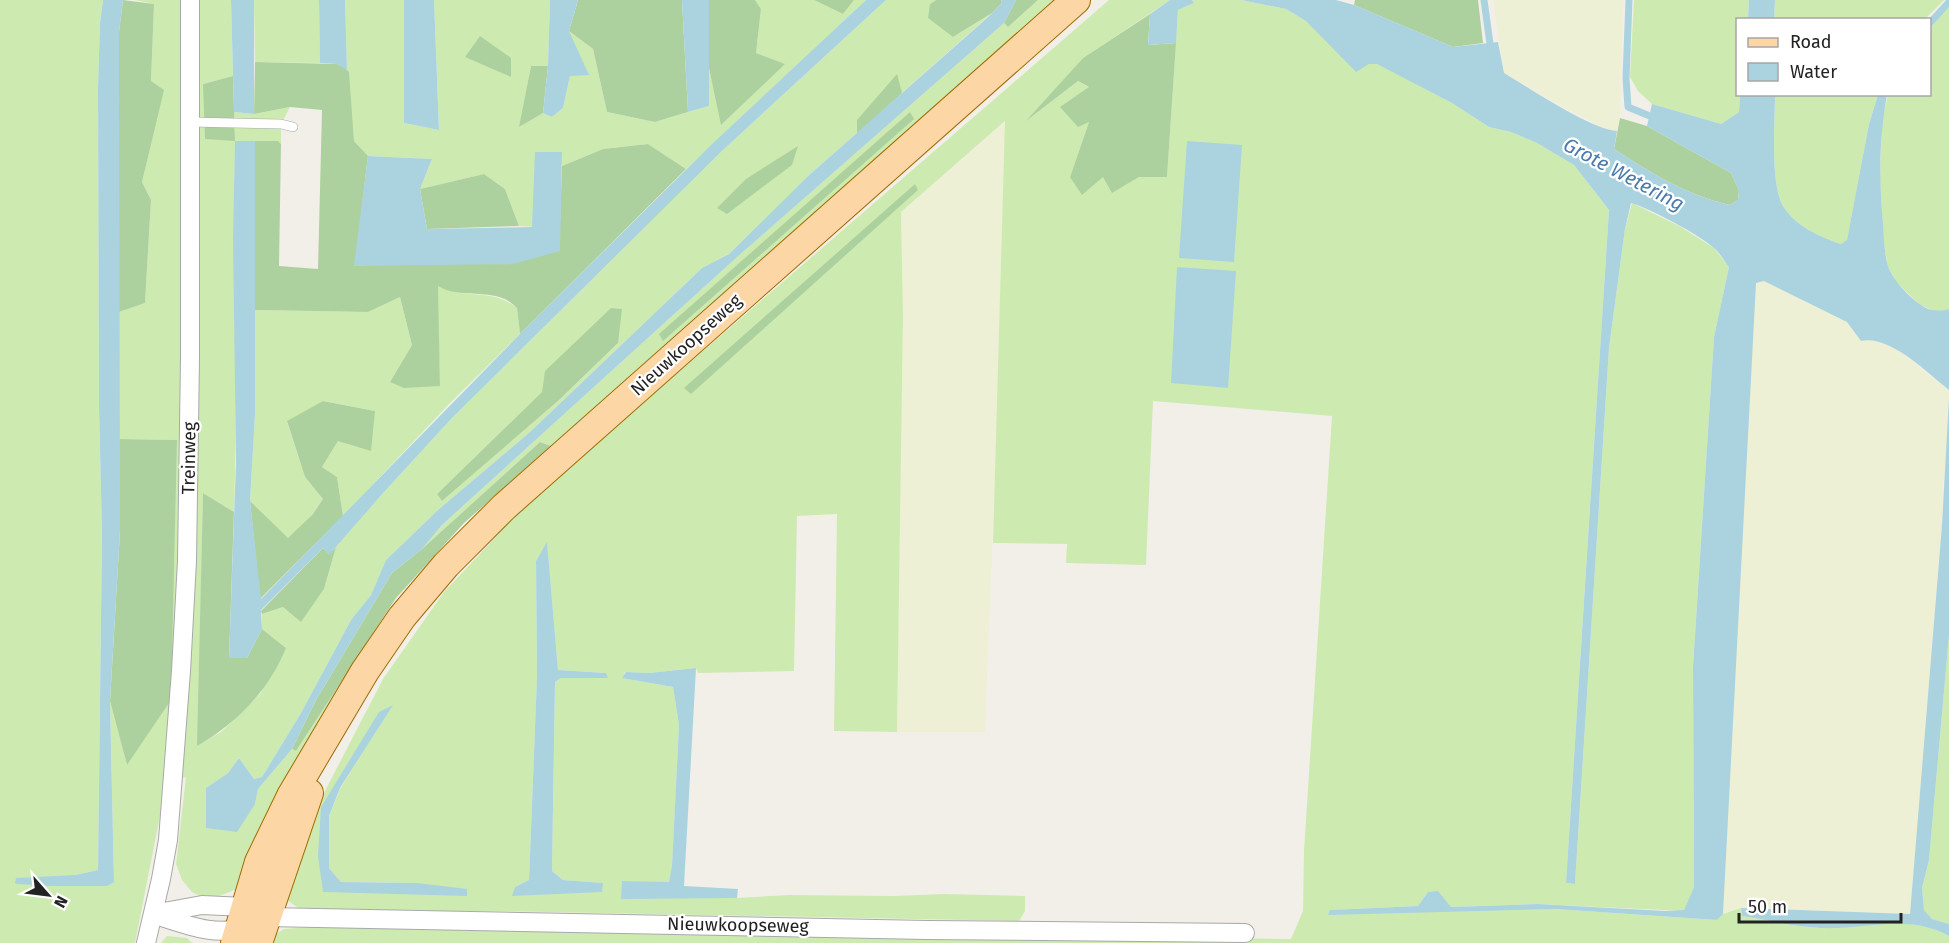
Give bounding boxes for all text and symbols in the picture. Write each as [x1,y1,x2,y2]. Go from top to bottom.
legend [1736,18,1931,96]
text: Road [1790,31,1832,53]
text: Water [1790,61,1837,83]
water label: Grote Wetering [1560,132,1688,216]
street label: Nieuwkoopseweg [626,289,746,401]
street label: Treinweg [177,421,201,495]
north arrow [18,865,78,925]
scale bar [1739,886,1901,924]
text: N [50,893,72,911]
text: 50 m [1748,896,1787,918]
street label: Nieuwkoopseweg [667,913,810,937]

